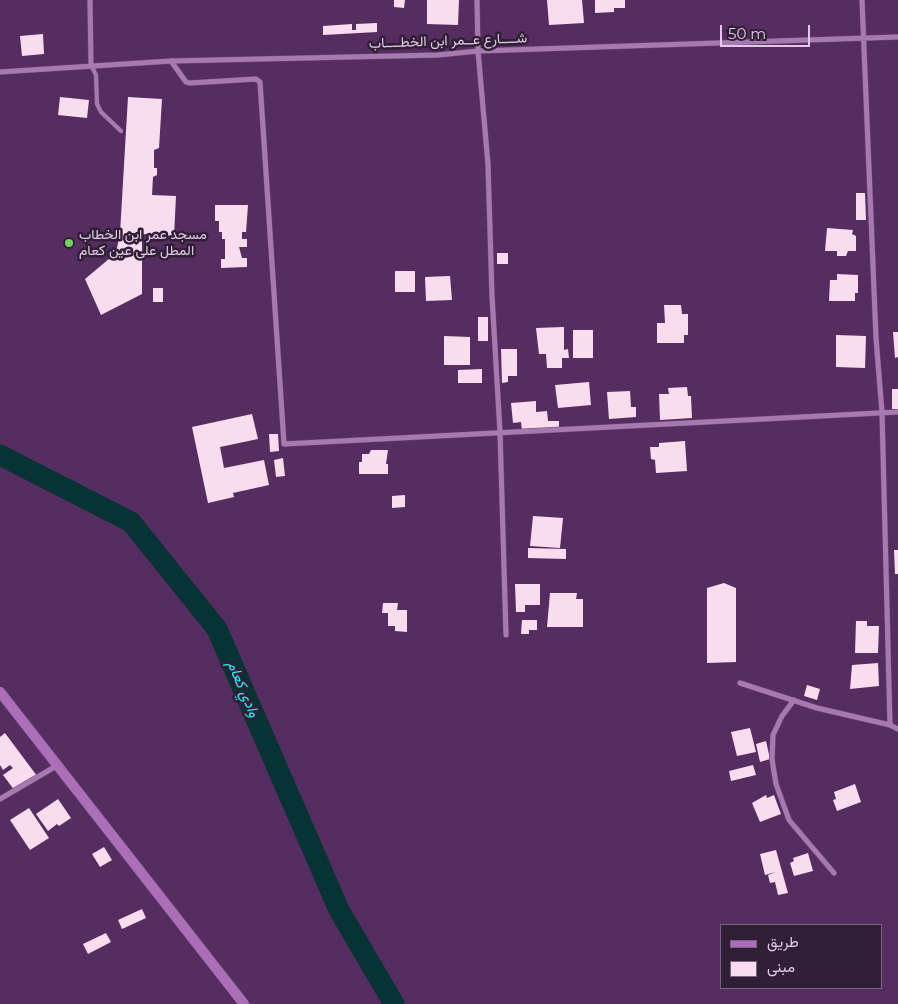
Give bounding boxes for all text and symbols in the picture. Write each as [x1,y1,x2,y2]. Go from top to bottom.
scale bar [723,15,813,47]
text: 50 m [728,24,766,43]
street label: شــــارع عــمر ابن الخطــــاب [369,30,527,52]
place label: مسجد عمر ابن الخطاب المطل على عين كعام [79,227,207,260]
marker: مسجد عمر ابن الخطاب المطل على عين كعام [63,237,75,249]
water label: وادي كعام [223,658,263,720]
legend [720,924,883,989]
text: طريق [767,932,799,951]
text: مبنى [767,957,795,976]

